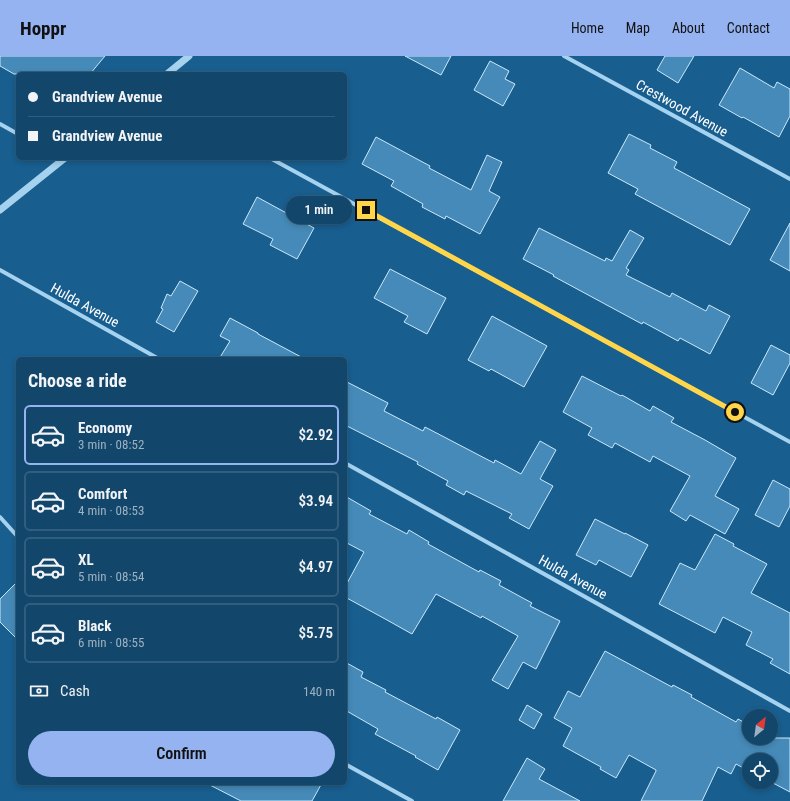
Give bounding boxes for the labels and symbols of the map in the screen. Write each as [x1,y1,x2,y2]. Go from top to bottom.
street label: Crestwood Avenue [633,76,731,140]
callout: 1 min [286,196,352,224]
route end [357,201,375,219]
street label: Hulda Avenue [48,280,122,331]
route start [726,403,744,421]
street label: Hulda Avenue [536,552,610,603]
north arrow [742,709,778,745]

